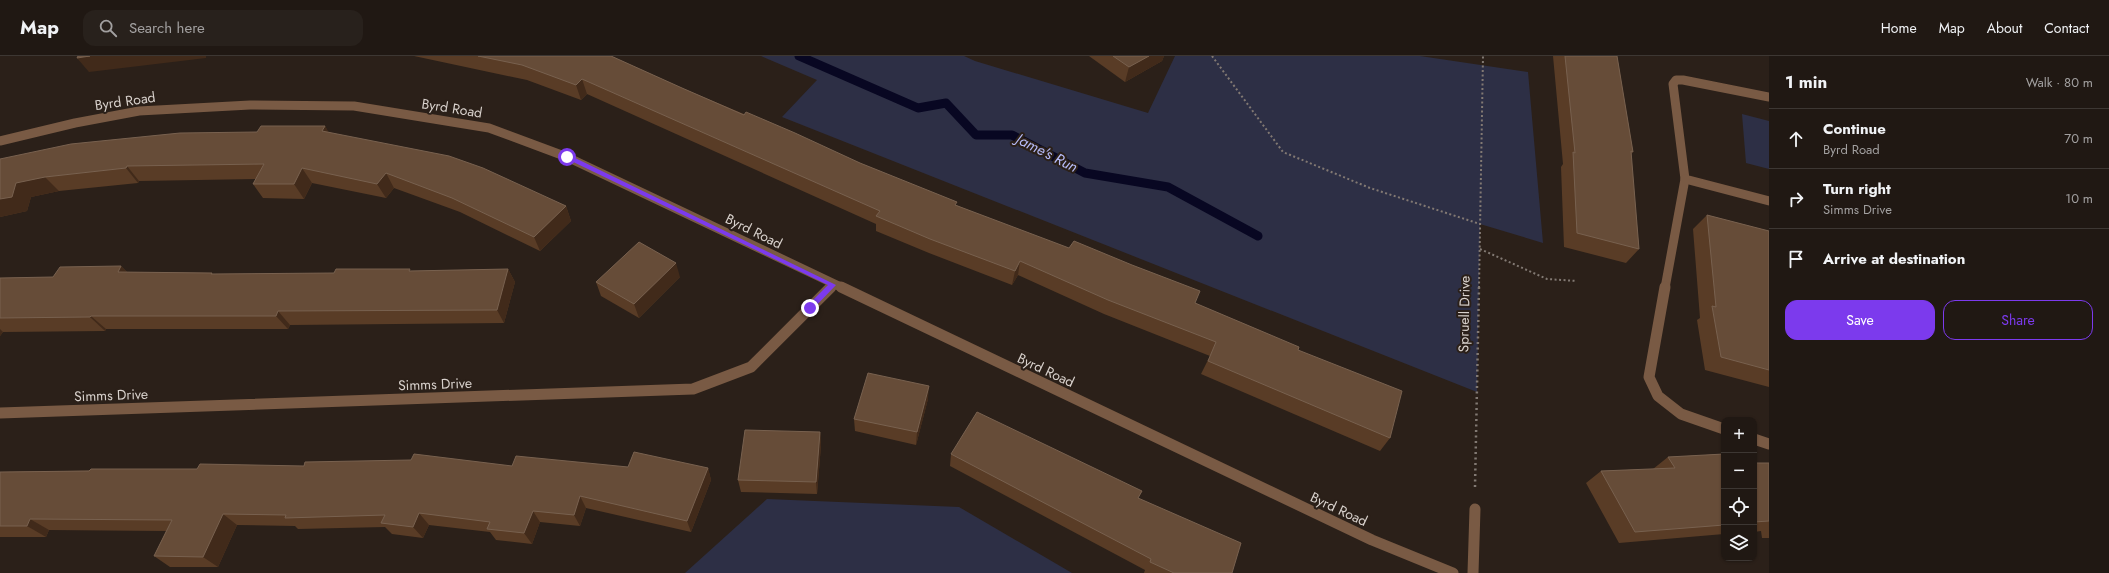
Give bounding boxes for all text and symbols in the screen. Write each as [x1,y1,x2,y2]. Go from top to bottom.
search box [83,10,363,46]
text: Map [20,14,59,41]
icon: search [97,17,119,39]
text: Search here [129,17,205,39]
text: Home [1881,18,1917,38]
text: Map [1939,18,1965,38]
text: About [1987,18,2022,38]
text: Contact [2044,18,2089,38]
text: 1 min [1785,70,1827,94]
text: Walk · 80 m [2026,73,2093,92]
street label: Byrd Road [93,87,157,115]
street label: Byrd Road [420,93,484,123]
text: Continue [1823,118,1886,140]
water label: Jame's Run [1010,127,1082,178]
icon: ahead [1785,128,1807,150]
text: 70 m [2064,129,2093,148]
text: Byrd Road [1823,140,1880,159]
route start [558,148,576,166]
text: Turn right [1823,178,1891,200]
icon: right [1785,188,1807,210]
text: 10 m [2065,189,2093,208]
text: Simms Drive [1823,200,1892,219]
street label: Byrd Road [722,209,786,253]
icon: arrive [1785,248,1807,270]
text: Arrive at destination [1823,248,1965,270]
street label: Spruell Drive [1453,275,1475,353]
route end [801,299,819,317]
button: Save [1785,300,1935,340]
button: Share [1943,300,2093,340]
street label: Byrd Road [1014,348,1078,392]
street label: Simms Drive [398,373,472,395]
street label: Simms Drive [74,384,148,406]
map controls [1721,417,1757,561]
button: + [1721,417,1757,453]
button: − [1721,453,1757,489]
street label: Byrd Road [1307,487,1371,531]
button: locate [1721,489,1757,525]
button: layers [1721,525,1757,561]

